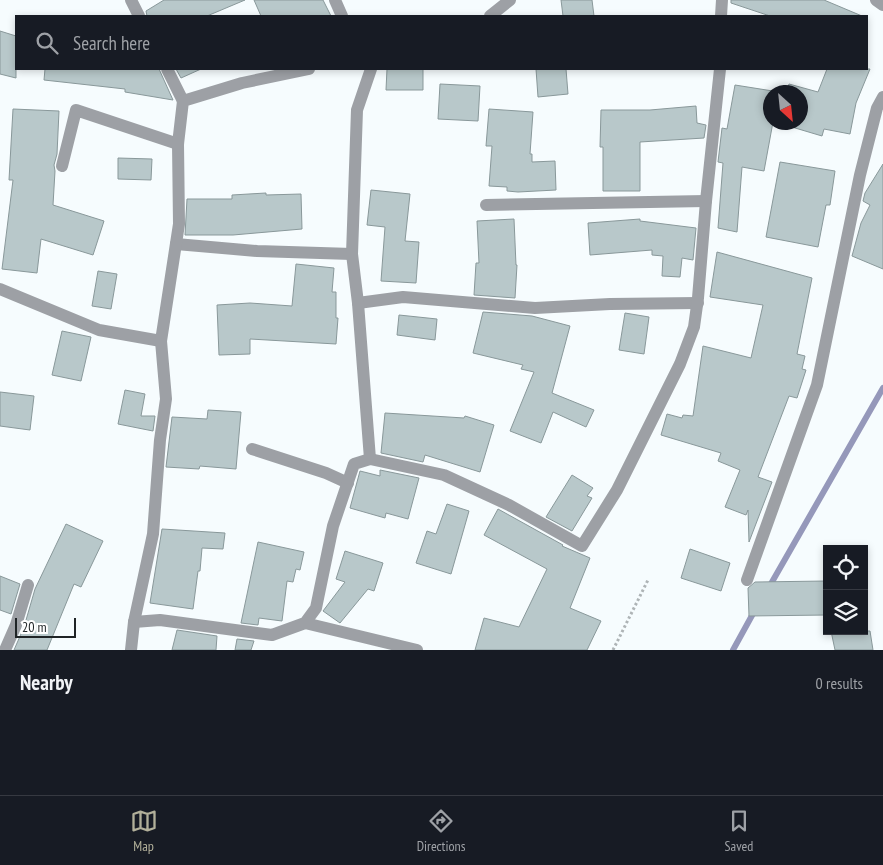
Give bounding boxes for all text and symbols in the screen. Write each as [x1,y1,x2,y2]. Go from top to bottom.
search box [15,15,868,70]
icon: search [33,29,61,57]
text: Search here [73,31,150,55]
north arrow [763,85,808,130]
map controls [823,545,868,635]
button: locate [823,545,868,590]
button: layers [823,590,868,635]
scale bar [15,615,76,638]
text: 20 m [22,618,47,636]
text: Nearby [20,669,73,696]
text: 0 results [816,673,863,693]
tab: Map [130,807,158,855]
tab: Directions [417,807,465,855]
tab: Saved [725,807,753,855]

